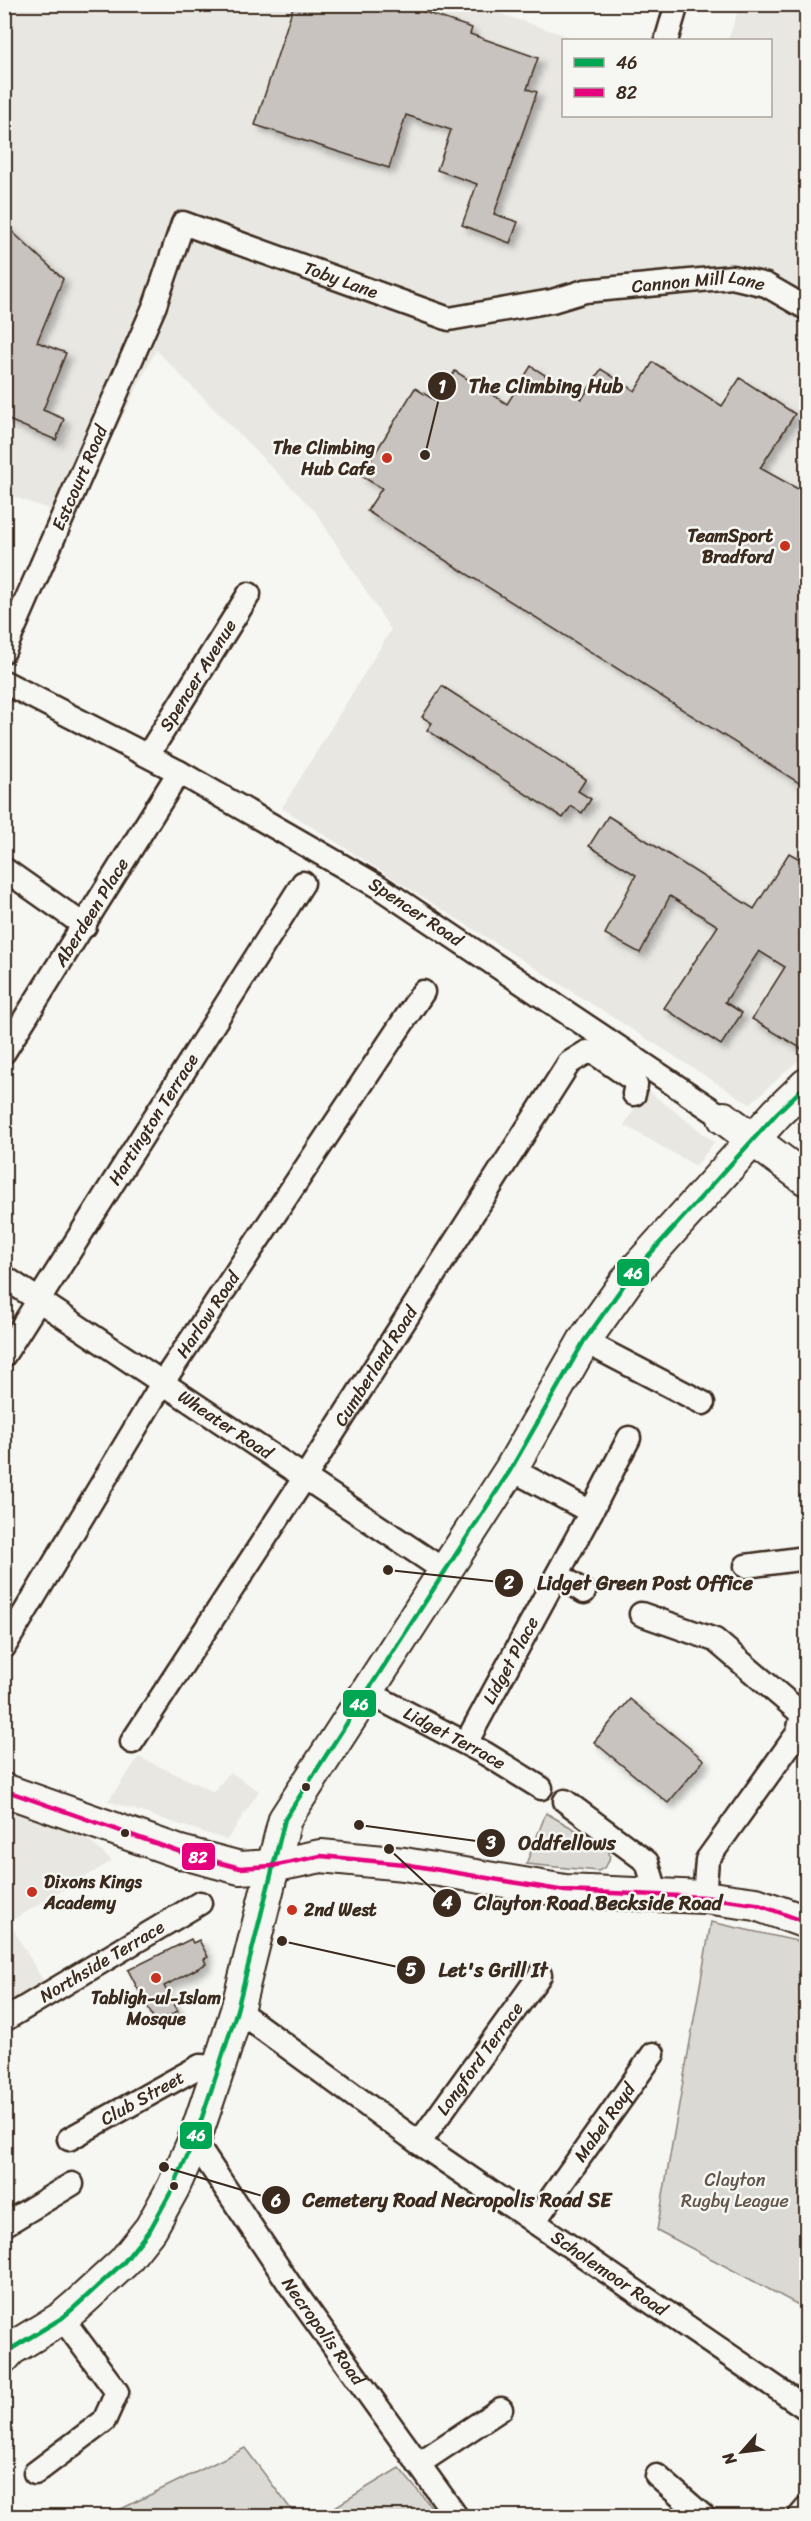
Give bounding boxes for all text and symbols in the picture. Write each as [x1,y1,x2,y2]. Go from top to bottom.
legend [562,39,772,117]
text: 46 [616,47,637,79]
text: 82 [616,77,637,109]
street label: Toby Lane [299,252,383,308]
street label: Cannon Mill Lane [630,261,768,302]
callout: The Climbing Hub [427,367,635,405]
text: The Climbing Hub [469,369,623,404]
text: 1 [438,371,446,403]
street label: Estcourt Road [42,419,117,536]
place label: The Climbing Hub Cafe [273,432,375,485]
marker: The Climbing Hub Cafe [380,451,394,465]
place label: TeamSport Bradford [688,520,775,573]
marker: TeamSport Bradford [778,539,792,553]
street label: Spencer Avenue [150,613,245,738]
street label: Aberdeen Place [45,851,138,974]
street label: Spencer Road [363,868,471,956]
street label: Hartington Terrace [99,1047,207,1192]
line badge: 46 [616,1258,650,1287]
text: 46 [622,1259,643,1288]
street label: Harlow Road [167,1263,250,1365]
street label: Cumberland Road [325,1298,427,1433]
street label: Wheater Road [171,1381,281,1469]
callout: Lidget Green Post Office [494,1564,766,1602]
text: Lidget Green Post Office [537,1566,754,1601]
text: 2 [503,1567,515,1599]
street label: Lidget Place [474,1610,548,1710]
line badge: 46 [342,1689,377,1718]
text: 46 [348,1690,369,1719]
street label: Lidget Terrace [398,1698,512,1779]
unlabelled marker [300,1781,312,1793]
callout: Oddfellows [476,1824,627,1862]
text: Oddfellows [518,1826,617,1861]
unlabelled marker [119,1827,131,1839]
text: 3 [485,1827,496,1859]
line badge: 82 [181,1842,216,1871]
text: 82 [188,1843,208,1872]
place label: Dixons Kings Academy [43,1866,143,1919]
callout: Clayton Road Beckside Road [432,1884,733,1922]
marker: Dixons Kings Academy [25,1885,39,1899]
text: Clayton Road Beckside Road [473,1886,724,1921]
text: 4 [440,1887,453,1919]
place label: 2nd West [303,1894,377,1926]
marker: 2nd West [285,1903,299,1917]
street label: Northside Terrace [33,1911,171,2012]
callout: Let's Grill It [396,1951,559,1989]
text: Let's Grill It [439,1953,549,1988]
text: 5 [406,1954,417,1986]
marker: Tabligh-ul-Islam Mosque [149,1971,163,1985]
place label: Tabligh-ul-Islam Mosque [91,1982,221,2035]
street label: Longford Terrace [428,1995,532,2122]
street label: Club Street [94,2062,191,2135]
street label: Mabel Royd [565,2075,645,2169]
line badge: 46 [179,2121,213,2150]
text: 46 [185,2121,206,2150]
park label: Clayton Rugby League [681,2164,789,2217]
unlabelled marker [168,2180,180,2192]
callout: Cemetery Road Necropolis Road SE [261,2181,624,2219]
text: Cemetery Road Necropolis Road SE [302,2183,613,2218]
text: 6 [270,2185,281,2217]
street label: Scholemoor Road [544,2222,676,2326]
street label: Necropolis Road [273,2270,374,2394]
north arrow [712,2422,772,2482]
text: N [713,2446,745,2471]

